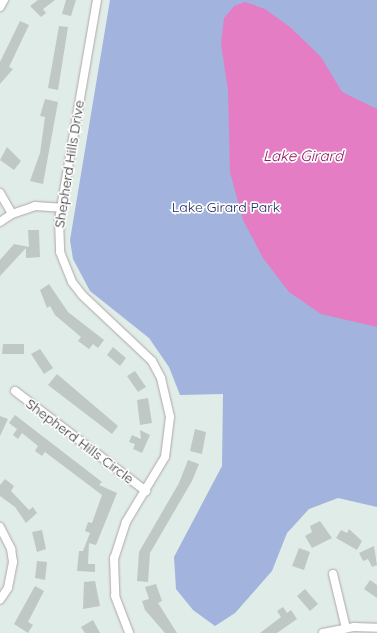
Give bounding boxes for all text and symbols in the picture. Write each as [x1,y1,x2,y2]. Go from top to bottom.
street label: Shepherd Hills Drive [51,99,87,229]
water label: Lake Girard [263,147,343,165]
park label: Lake Girard Park [172,199,280,215]
street label: Shepherd Hills Circle [23,395,137,487]

